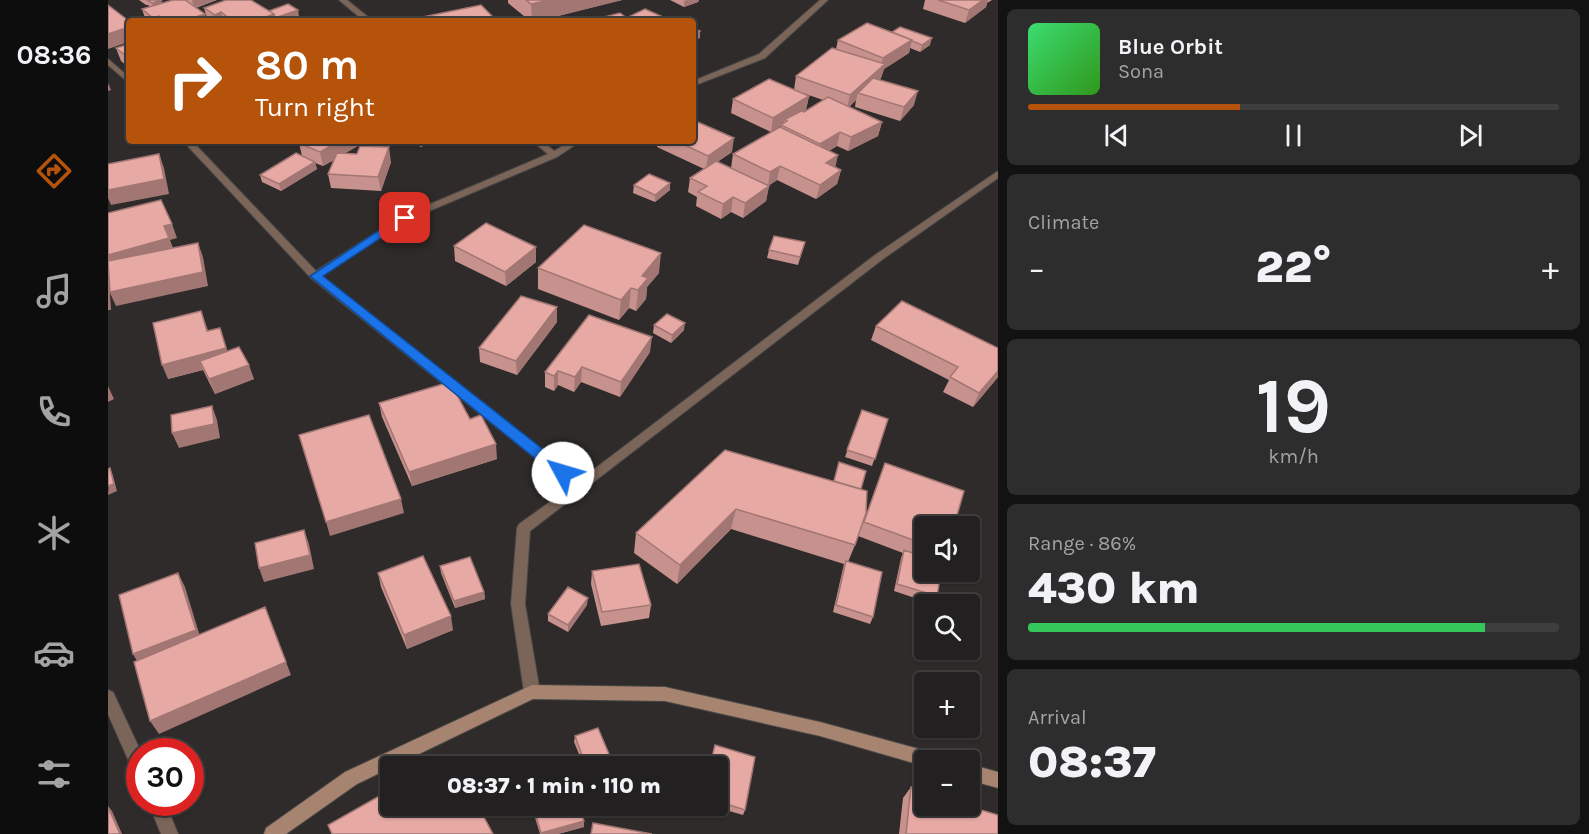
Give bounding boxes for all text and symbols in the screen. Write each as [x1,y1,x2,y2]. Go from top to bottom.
text: Blue Orbit [1118,34,1223,60]
text: 08:36 [17,39,92,71]
text: 80 m [255,40,359,90]
icon: right [156,42,234,120]
text: Sona [1118,60,1164,83]
text: Turn right [255,91,375,123]
icon: previous [1100,119,1133,152]
icon: pause [1277,119,1310,152]
icon: next [1454,119,1487,152]
icon: directions [33,150,75,192]
pin [379,192,430,243]
icon: arrive [388,201,421,234]
text: Climate [1028,211,1099,234]
text: 22° [1255,241,1332,293]
text: − [1028,249,1045,287]
text: + [1542,249,1559,287]
icon: music [33,270,75,312]
text: 19 [1256,360,1331,452]
icon: phone [33,391,75,433]
position arrow [531,441,595,505]
text: km/h [1268,445,1319,468]
icon: climate [33,512,75,554]
map controls [914,516,980,816]
button: sound [914,516,980,582]
text: Range · 86% [1028,532,1136,555]
text: 430 km [1028,562,1200,614]
button: search [914,594,980,660]
icon: car [33,632,75,674]
button: + [914,672,980,738]
text: Arrival [1028,706,1087,729]
text: 08:37 [1028,736,1156,788]
speed limit sign: 30 [126,738,204,816]
button: − [914,750,980,816]
icon: filters [33,753,75,795]
text: 08:37 · 1 min · 110 m [447,773,661,799]

